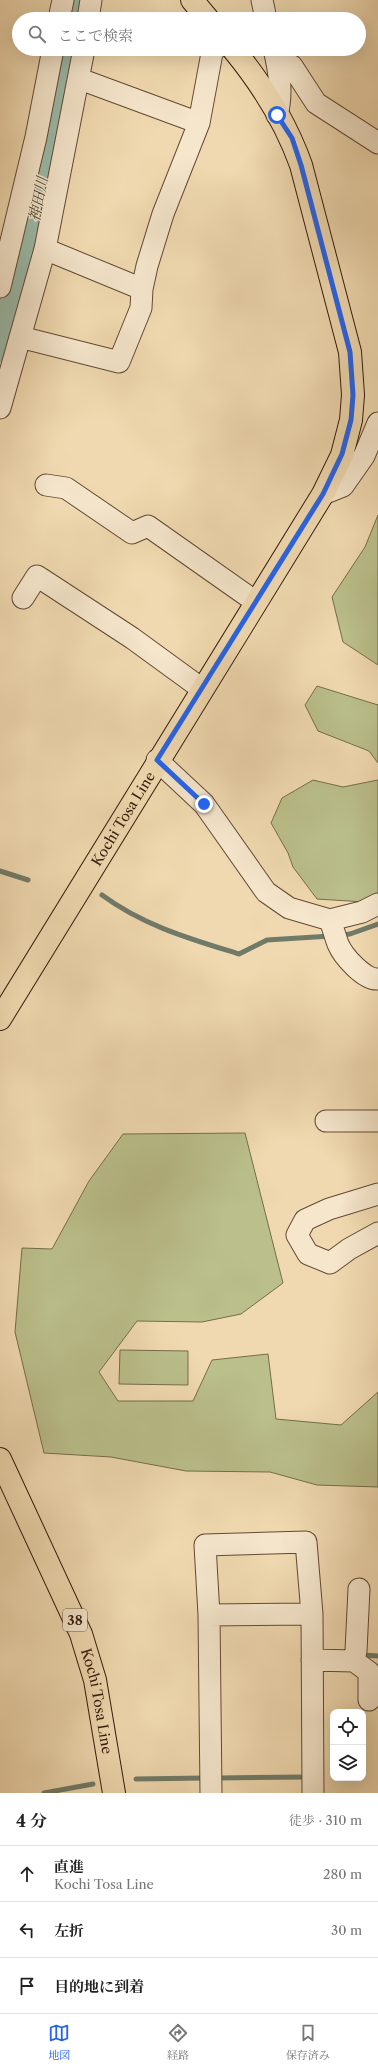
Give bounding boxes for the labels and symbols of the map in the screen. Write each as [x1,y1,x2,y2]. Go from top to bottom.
route start [268,106,286,124]
water label: 神田川 [24,173,52,223]
street label: Kochi Tosa Line [87,768,159,869]
route end [195,795,213,813]
road number: 38 [63,1609,87,1631]
street label: Kochi Tosa Line [77,1646,116,1756]

